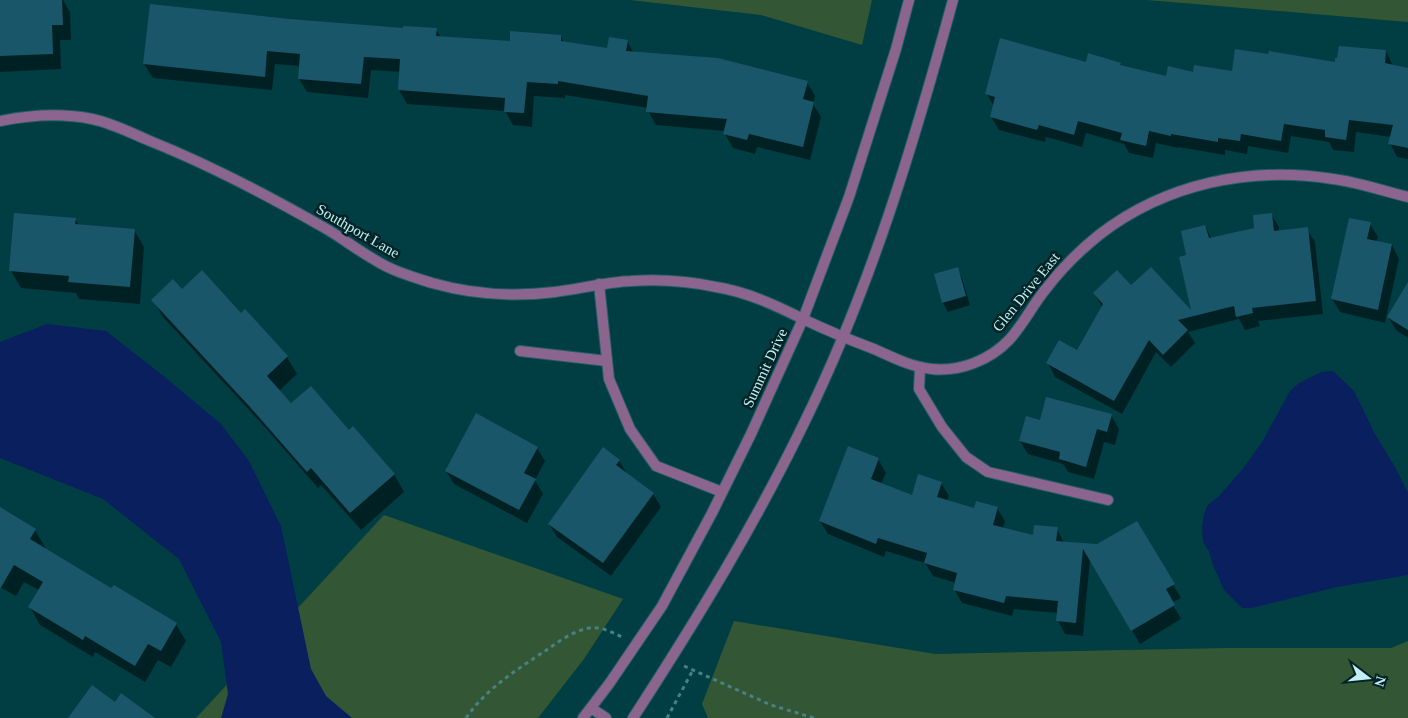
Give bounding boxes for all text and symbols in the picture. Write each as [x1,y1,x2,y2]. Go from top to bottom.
street label: Southport Lane [314,201,403,261]
street label: Glen Drive East [989,249,1063,335]
street label: Summit Drive [740,326,790,410]
north arrow [1343,653,1393,703]
text: N [1371,675,1389,688]

